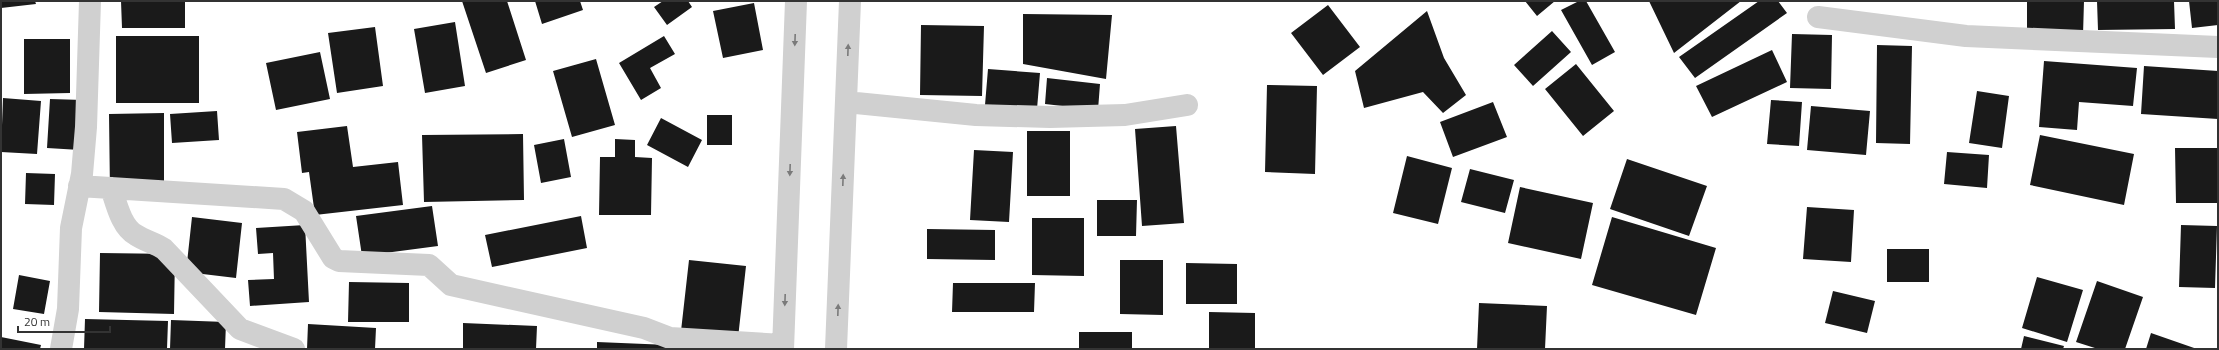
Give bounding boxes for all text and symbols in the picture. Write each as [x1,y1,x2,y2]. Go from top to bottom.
one-way arrow [792,34,798,47]
one-way arrow [845,44,852,56]
one-way arrow [787,164,793,177]
one-way arrow [840,173,846,186]
one-way arrow [782,294,788,307]
one-way arrow [835,303,841,316]
scale bar [18,308,110,334]
text: 20 m [24,312,50,331]

